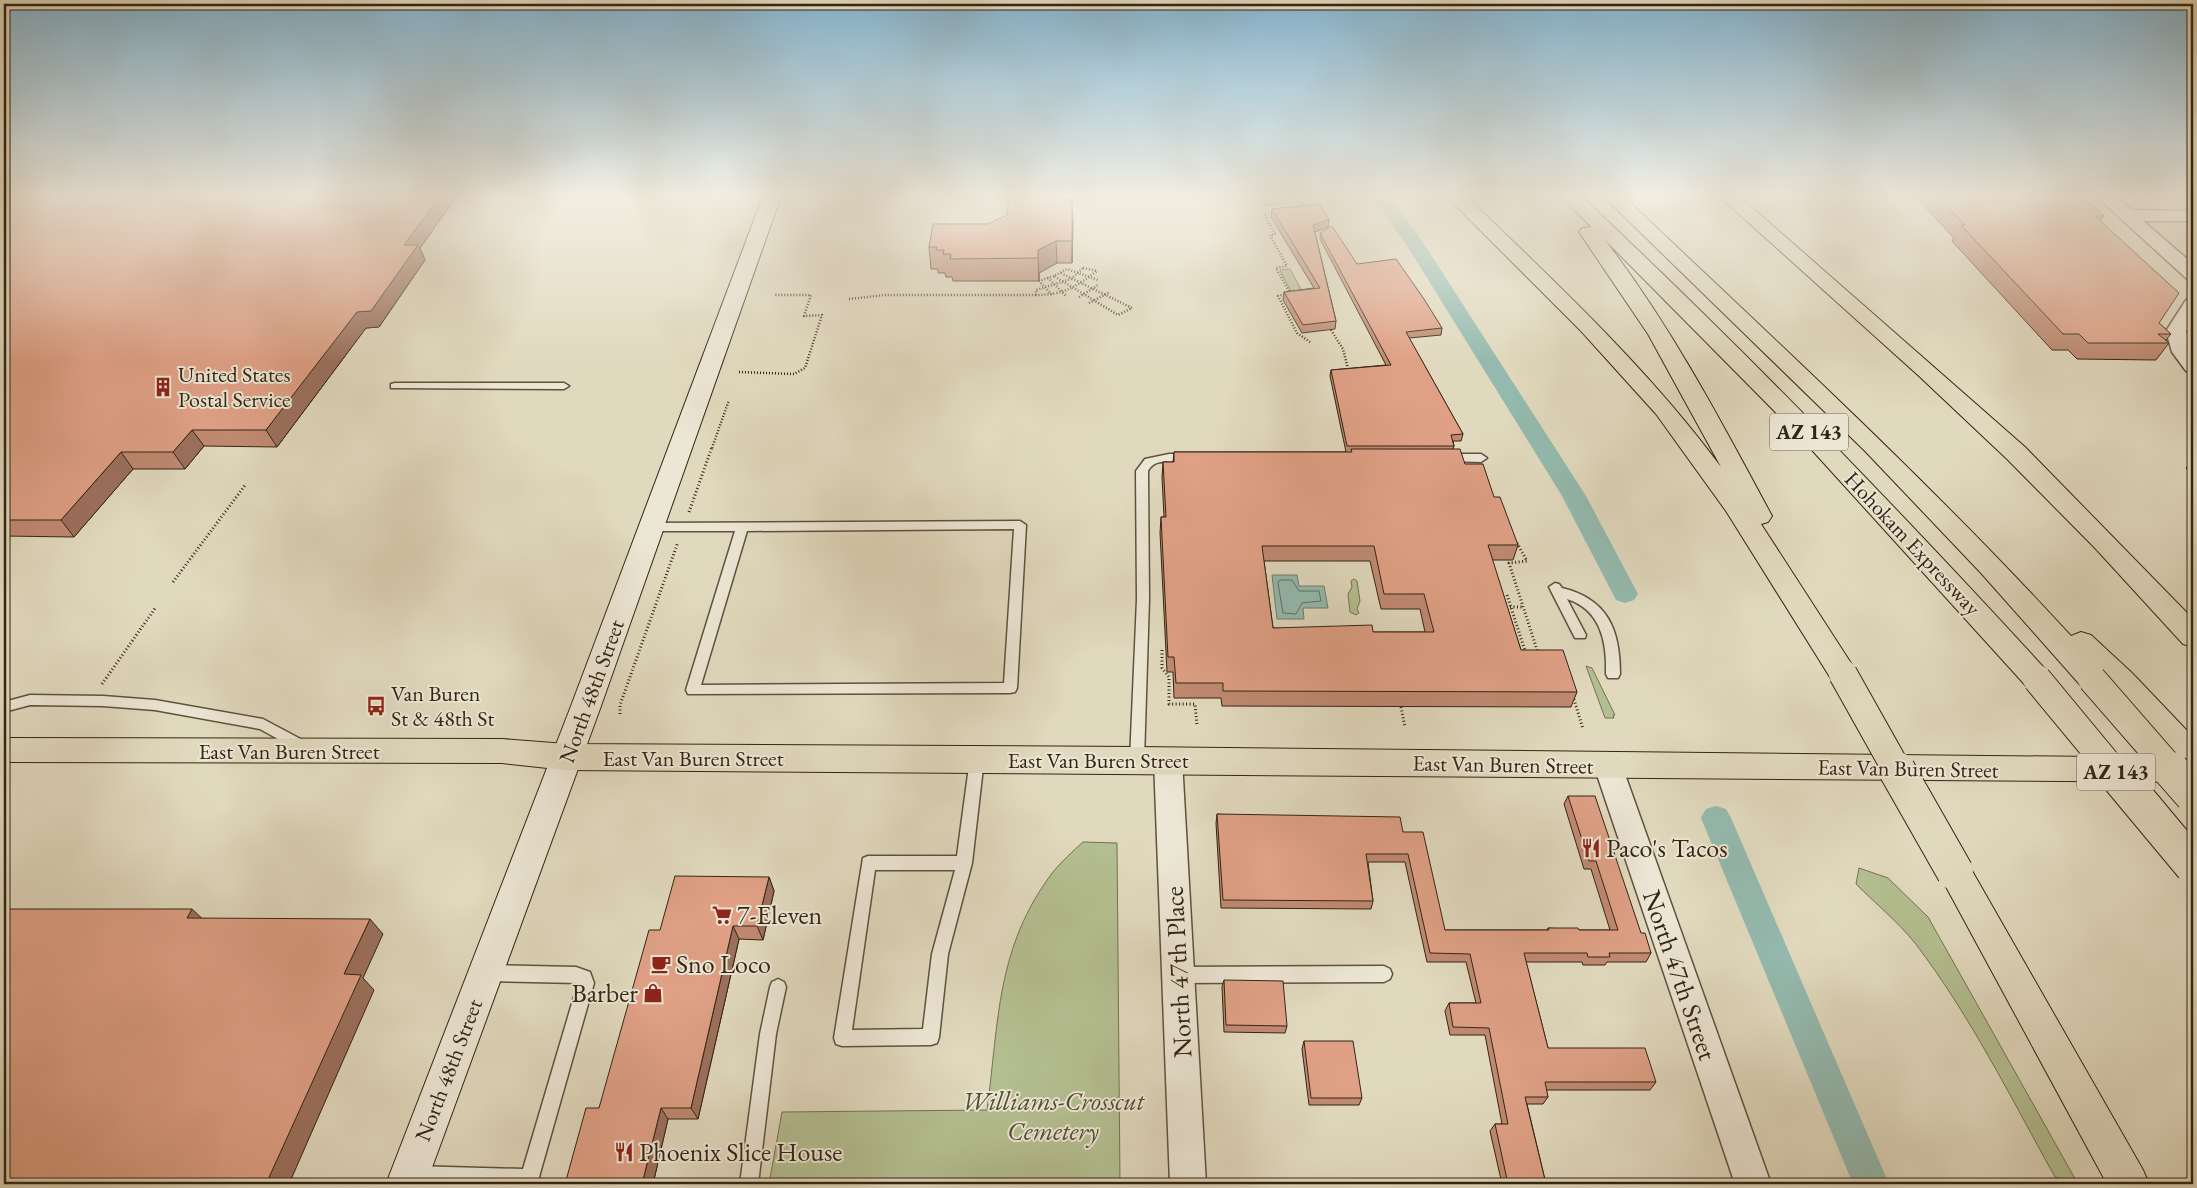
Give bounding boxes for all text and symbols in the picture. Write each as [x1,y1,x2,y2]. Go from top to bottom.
place label: United States Postal Service [178,360,291,414]
building icon: United States Postal Service [152,376,174,398]
road number: AZ 143 [1770,414,1848,451]
street label: Hohokam Expressway [1838,465,1987,622]
street label: North 48th Street [552,615,631,767]
place label: Van Buren St & 48th St [391,679,495,733]
bus stop icon: Van Buren St & 48th St [365,695,387,717]
street label: East Van Buren Street [198,737,380,766]
street label: East Van Buren Street [602,744,784,773]
street label: East Van Buren Street [1007,746,1189,775]
street label: East Van Buren Street [1412,748,1594,781]
street label: East Van Buren Street [1817,752,1999,785]
road number: AZ 143 [2077,754,2155,790]
place label: Paco's Tacos [1606,831,1728,865]
restaurant icon: Paco's Tacos [1580,837,1602,859]
street label: North 47th Place [1157,885,1199,1059]
street label: North 47th Street [1635,885,1725,1065]
place label: 7-Eleven [737,898,823,932]
supermarket icon: 7-Eleven [711,904,733,926]
place label: Sno Loco [676,947,771,981]
cafe icon: Sno Loco [650,953,672,975]
place label: Barber [571,976,638,1010]
shop icon: Barber [642,982,664,1004]
street label: North 48th Street [408,995,489,1146]
park label: Williams-Crosscut Cemetery [962,1084,1146,1148]
place label: Phoenix Slice House [639,1135,843,1169]
restaurant icon: Phoenix Slice House [613,1141,635,1163]

